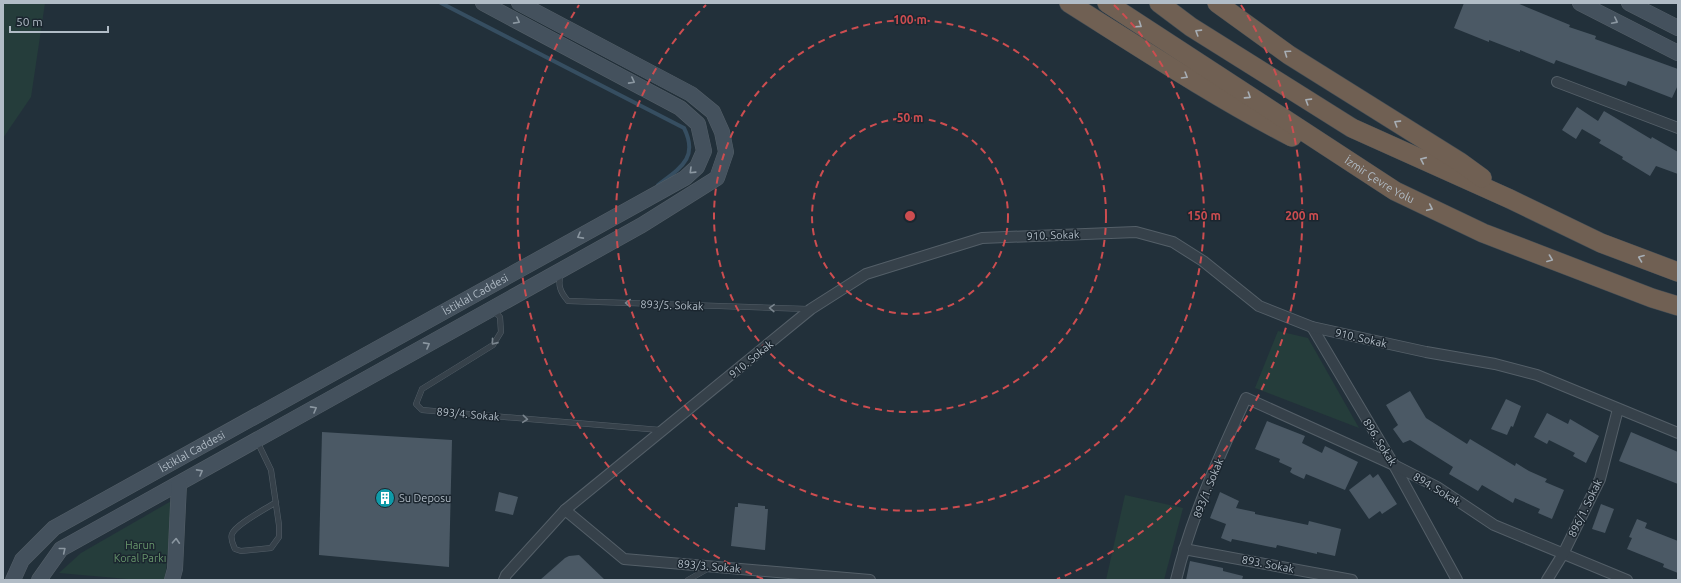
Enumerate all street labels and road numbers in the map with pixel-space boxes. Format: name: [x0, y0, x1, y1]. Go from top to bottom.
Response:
street label: İzmir Çevre Yolu: [1343, 154, 1416, 205]
street label: 910. Sokak: [1026, 228, 1080, 242]
street label: İstiklal Caddesi: [441, 271, 510, 317]
street label: 893/5. Sokak: [640, 298, 704, 312]
street label: 910. Sokak: [1334, 326, 1388, 350]
street label: 910. Sokak: [727, 337, 776, 380]
street label: 893/4. Sokak: [436, 405, 500, 423]
street label: 896. Sokak: [1361, 416, 1399, 468]
street label: İstiklal Caddesi: [157, 428, 227, 474]
street label: 893/1. Sokak: [1191, 456, 1226, 519]
street label: 894. Sokak: [1411, 470, 1463, 508]
street label: 896/1. Sokak: [1566, 477, 1604, 539]
street label: 893. Sokak: [1241, 553, 1295, 575]
street label: 893/3. Sokak: [677, 557, 741, 575]

